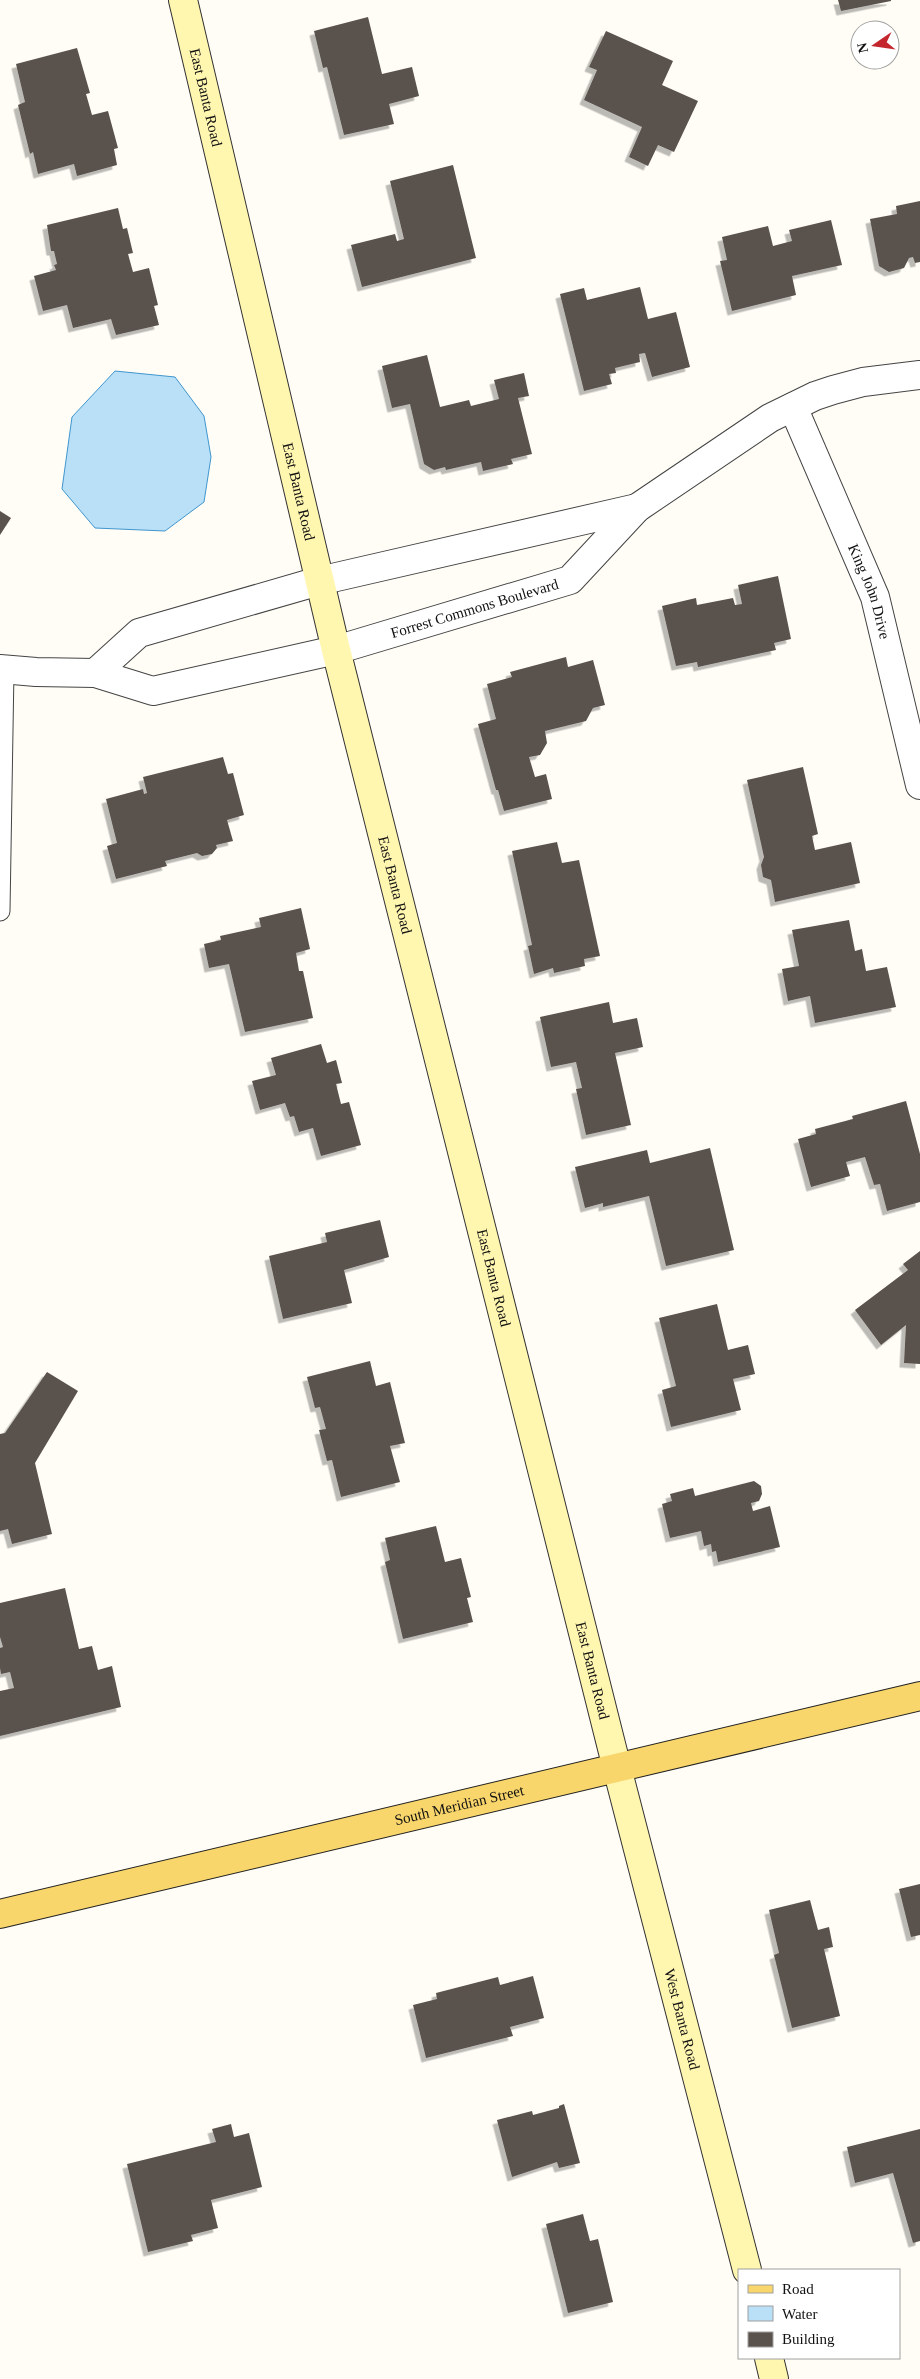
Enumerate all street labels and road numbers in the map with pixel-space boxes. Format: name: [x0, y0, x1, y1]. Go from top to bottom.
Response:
street label: East Banta Road: [187, 47, 225, 148]
street label: East Banta Road: [279, 441, 318, 543]
street label: King John Drive: [845, 542, 893, 641]
street label: Forrest Commons Boulevard: [389, 576, 561, 641]
street label: East Banta Road: [375, 834, 415, 936]
street label: East Banta Road: [474, 1227, 514, 1329]
street label: East Banta Road: [573, 1620, 613, 1721]
street label: South Meridian Street: [393, 1782, 526, 1828]
street label: West Banta Road: [661, 1967, 703, 2072]

